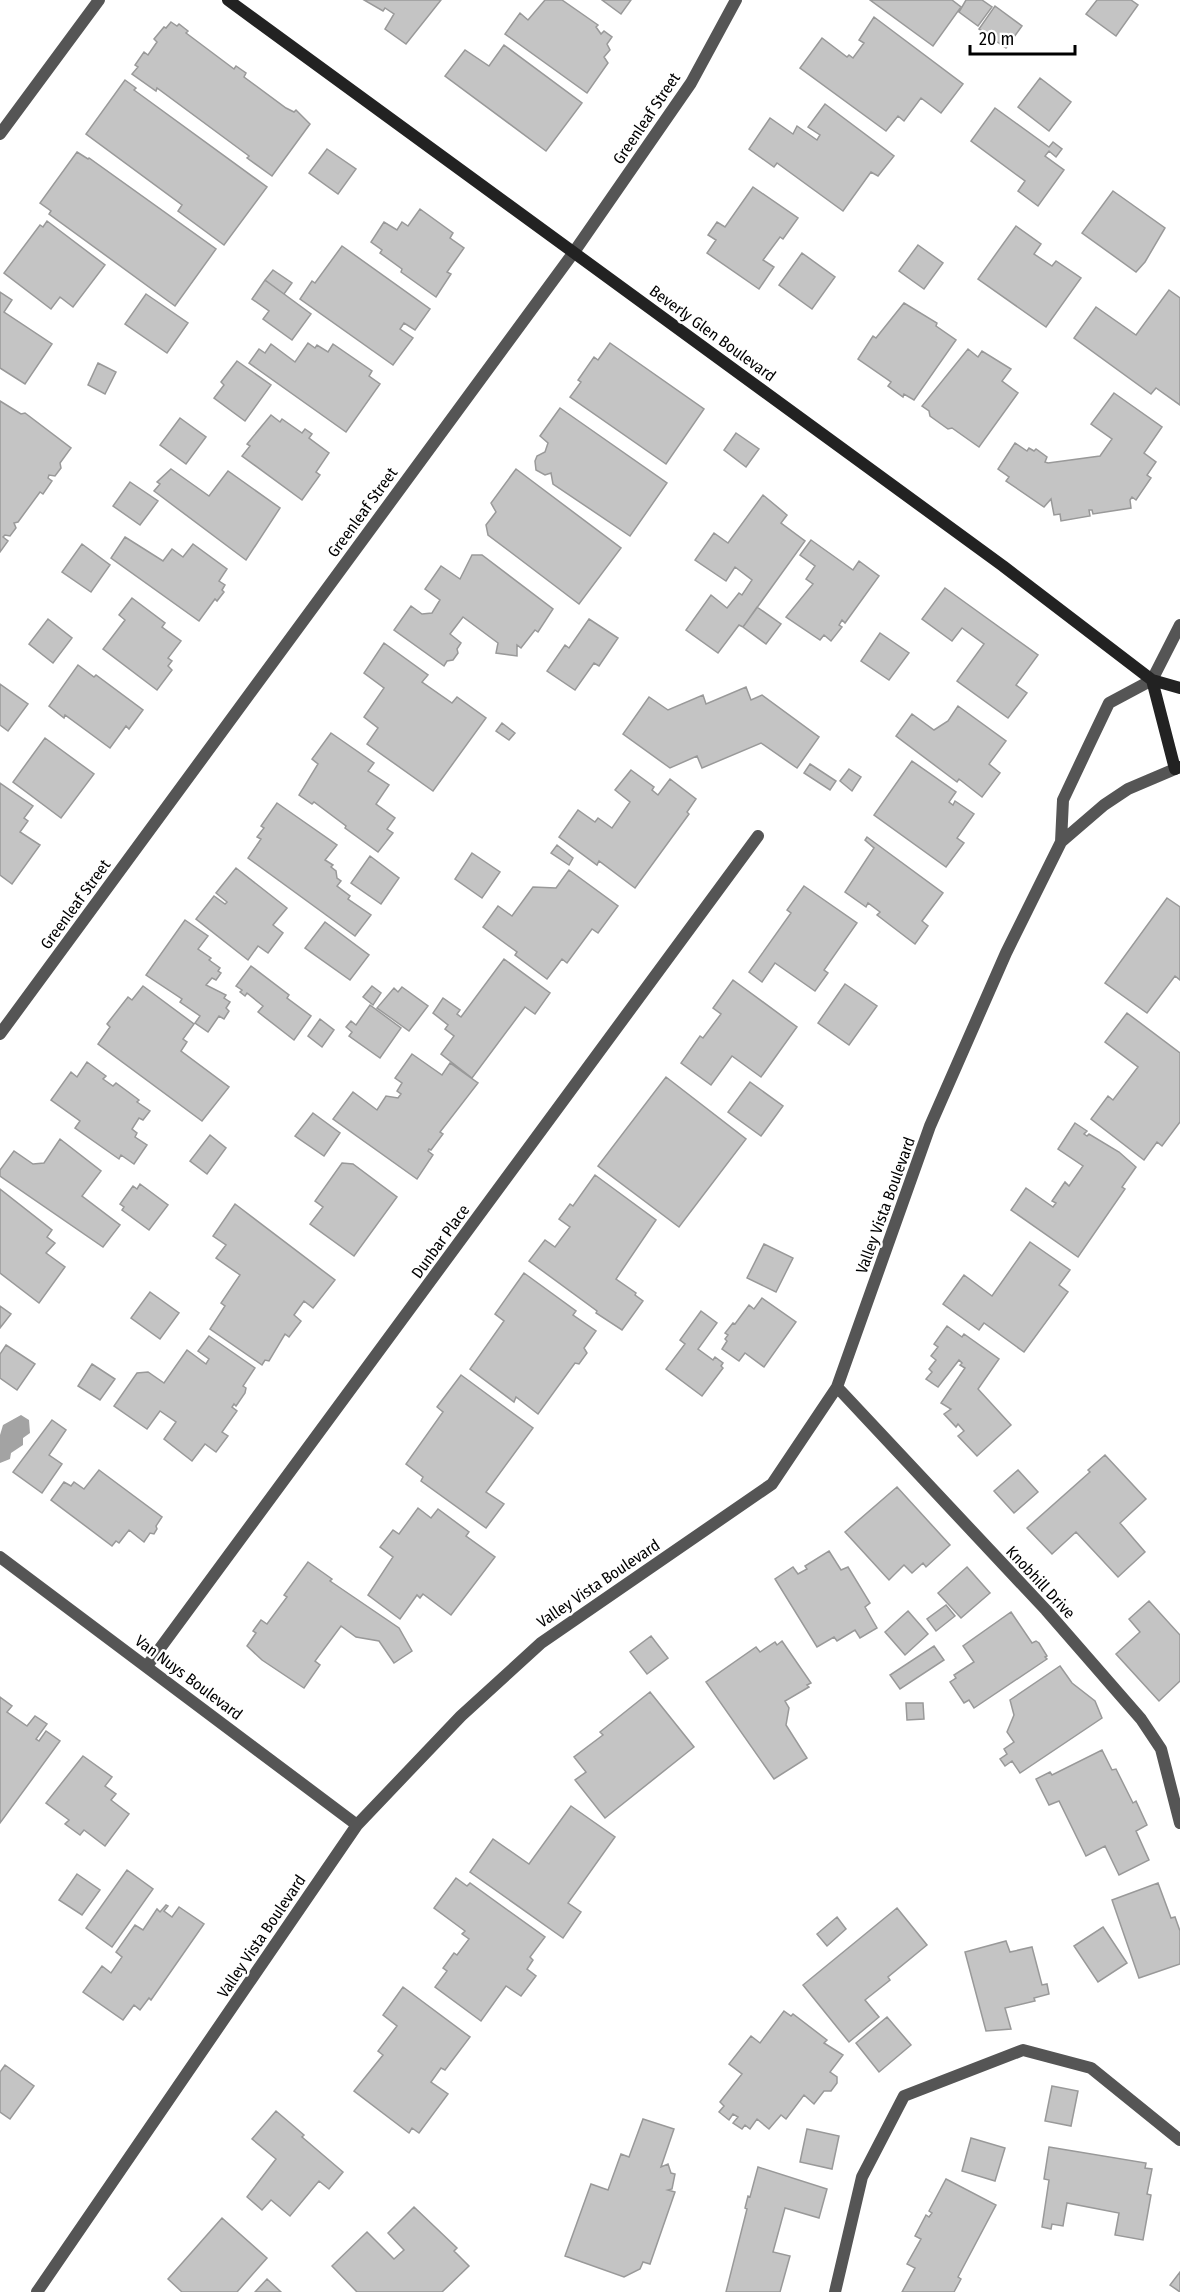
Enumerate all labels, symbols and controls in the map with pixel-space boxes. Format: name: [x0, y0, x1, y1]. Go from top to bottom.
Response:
scale bar: [970, 18, 1075, 56]
text: 20 m: [979, 28, 1014, 50]
street label: Greenleaf Street: [609, 68, 684, 168]
street label: Beverly Glen Boulevard: [646, 281, 780, 386]
street label: Greenleaf Street: [323, 463, 402, 561]
street label: Greenleaf Street: [36, 855, 115, 953]
street label: Valley Vista Boulevard: [852, 1134, 919, 1276]
street label: Dunbar Place: [407, 1201, 474, 1282]
street label: Valley Vista Boulevard: [533, 1535, 663, 1632]
street label: Knobhill Drive: [1002, 1542, 1079, 1623]
street label: Van Nuys Boulevard: [131, 1631, 246, 1724]
street label: Valley Vista Boulevard: [213, 1871, 310, 2001]

